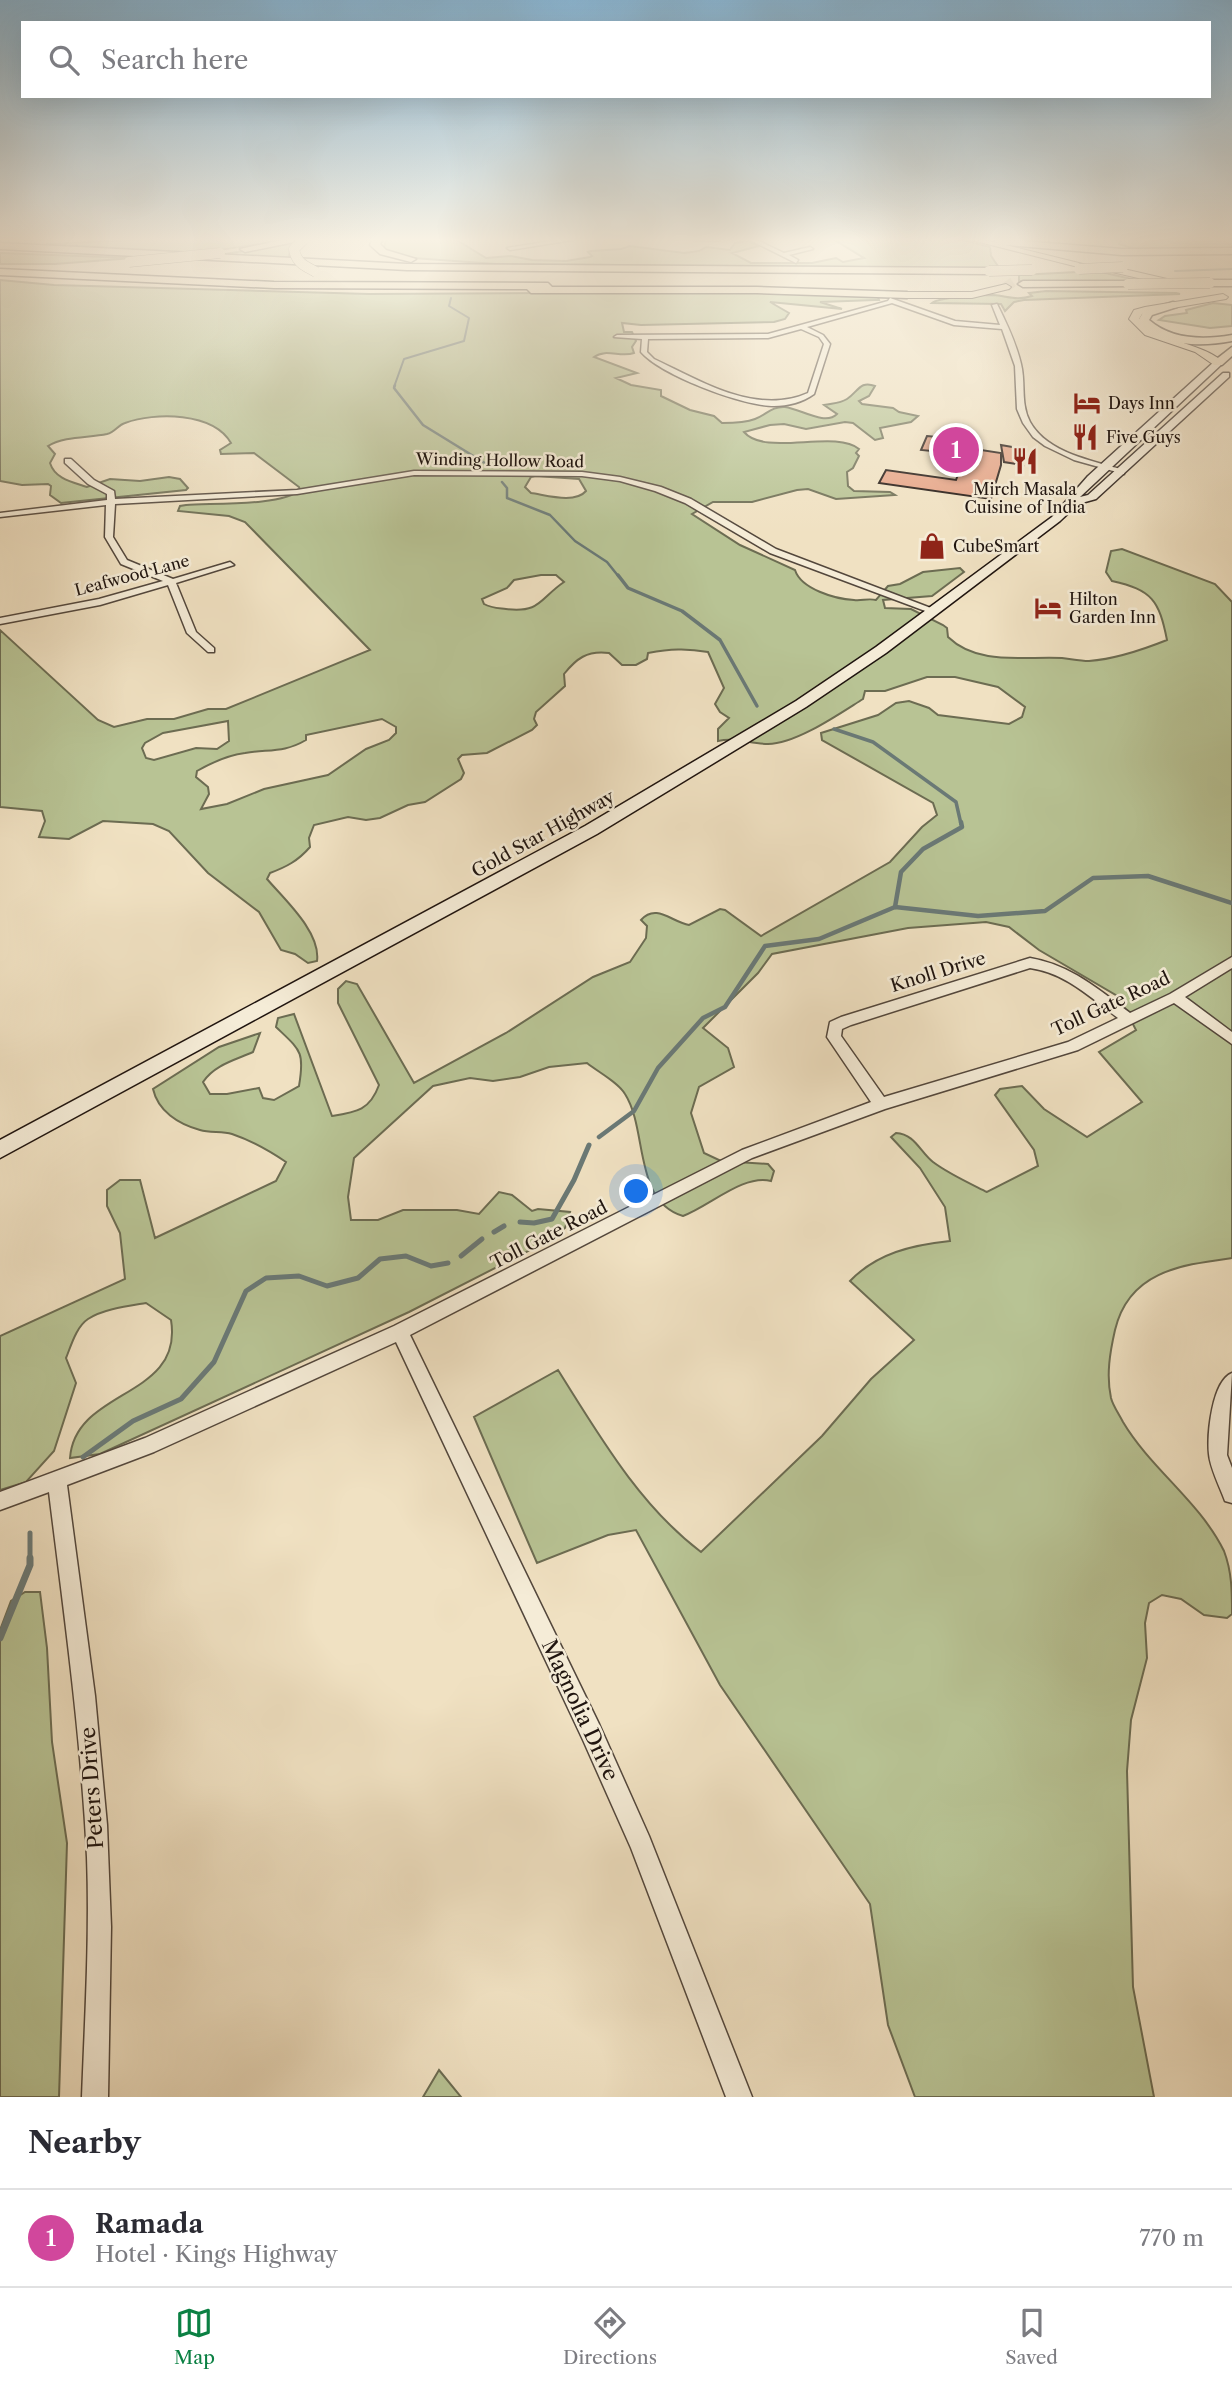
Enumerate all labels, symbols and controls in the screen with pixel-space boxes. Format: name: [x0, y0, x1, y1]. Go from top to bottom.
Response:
search box: [21, 21, 1211, 98]
icon: search: [45, 41, 83, 79]
text: Search here: [101, 44, 248, 76]
hotel icon: Days Inn: [1072, 388, 1102, 418]
place label: Days Inn: [1108, 393, 1175, 413]
restaurant icon: Five Guys: [1070, 422, 1100, 452]
pin: 1: [933, 424, 979, 476]
place label: Five Guys: [1106, 427, 1181, 447]
restaurant icon: Mirch Masala Cuisine of India: [1010, 446, 1040, 476]
street label: Winding Hollow Road: [415, 449, 585, 471]
place label: Mirch Masala Cuisine of India: [965, 479, 1086, 517]
shop icon: CubeSmart: [917, 531, 947, 561]
place label: CubeSmart: [953, 536, 1039, 556]
street label: Leafwood Lane: [72, 550, 192, 600]
place label: Hilton Garden Inn: [1069, 589, 1156, 627]
hotel icon: Hilton Garden Inn: [1033, 593, 1063, 623]
street label: Gold Star Highway: [468, 785, 619, 882]
street label: Knoll Drive: [888, 947, 988, 997]
street label: Toll Gate Road: [1048, 967, 1174, 1041]
your location: [619, 1174, 653, 1208]
street label: Toll Gate Road: [487, 1196, 611, 1274]
street label: Magnolia Drive: [537, 1635, 624, 1784]
street label: Peters Drive: [75, 1726, 108, 1850]
text: Nearby: [28, 2124, 141, 2161]
text: Ramada: [95, 2208, 203, 2240]
text: 1: [46, 2224, 56, 2252]
text: 770 m: [1139, 2224, 1204, 2252]
text: Hotel · Kings Highway: [95, 2240, 338, 2268]
tab: Map: [174, 2304, 215, 2369]
tab: Directions: [563, 2304, 657, 2369]
tab: Saved: [1005, 2304, 1058, 2369]

